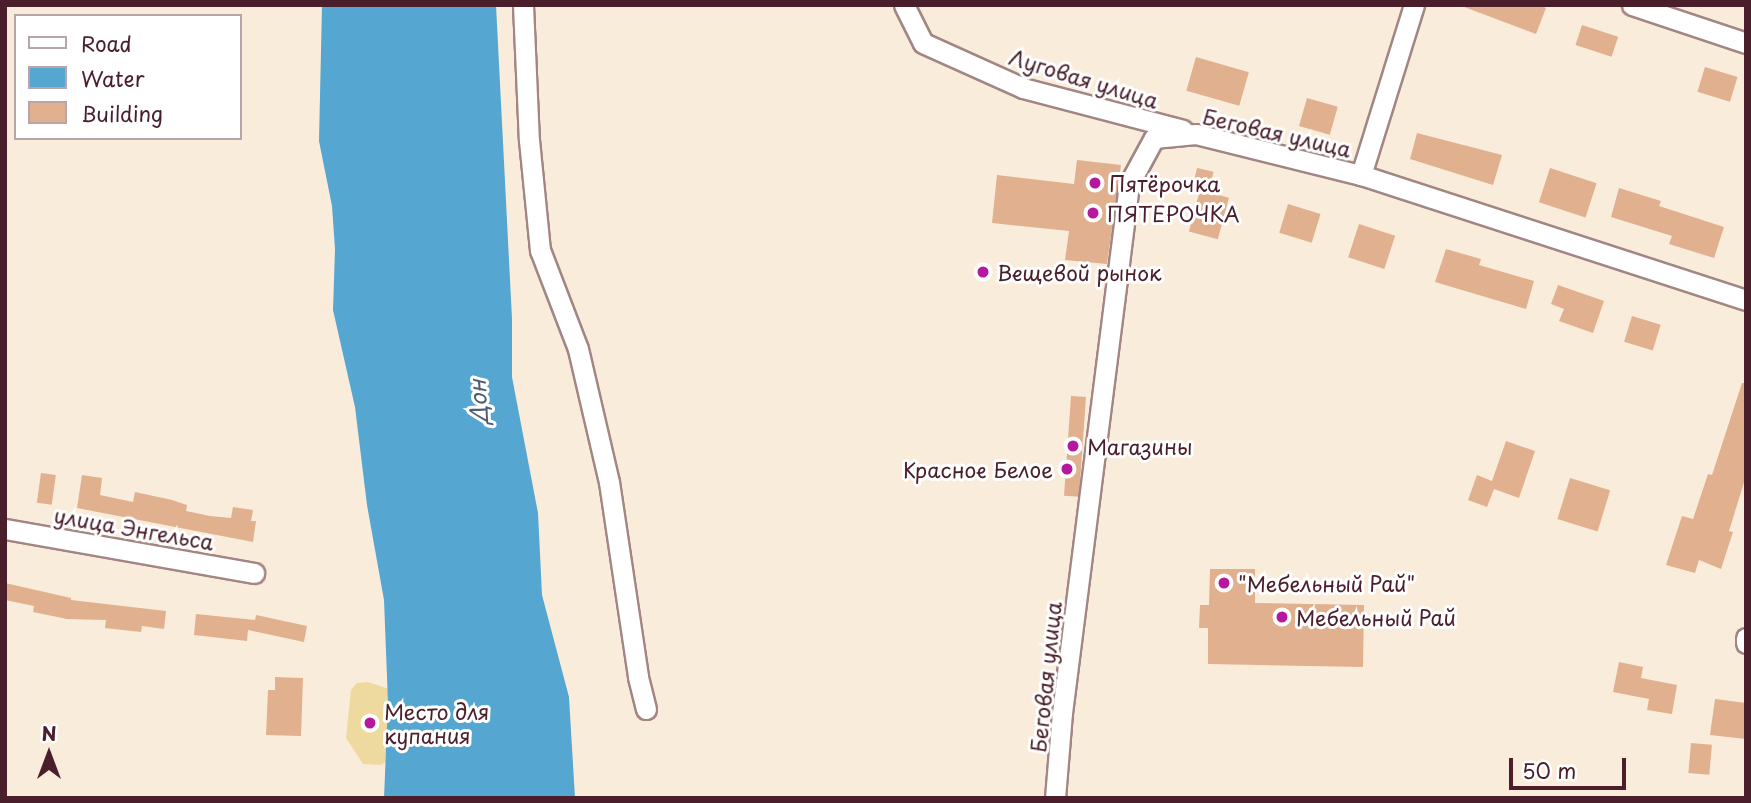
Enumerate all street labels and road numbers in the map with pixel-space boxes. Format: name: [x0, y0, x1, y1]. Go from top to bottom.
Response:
street label: Луговая улица: [1006, 43, 1162, 113]
street label: Беговая улица: [1200, 103, 1354, 161]
street label: улица Энгельса: [52, 501, 216, 555]
street label: Беговая улица: [1025, 600, 1065, 754]

